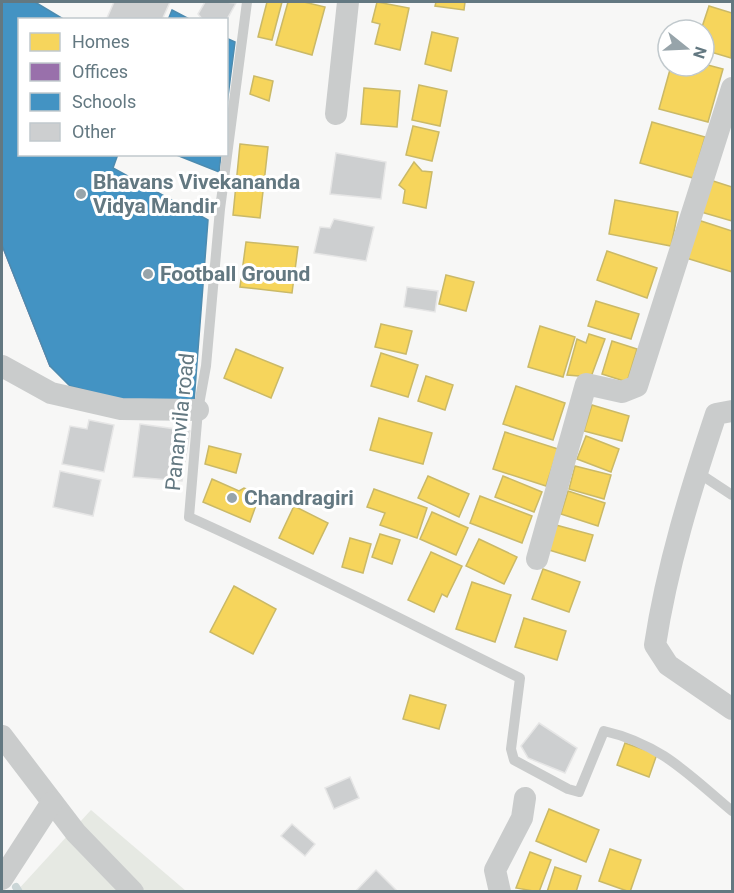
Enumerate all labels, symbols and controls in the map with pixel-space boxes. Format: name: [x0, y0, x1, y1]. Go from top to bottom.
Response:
legend: [18, 18, 228, 156]
north arrow: [656, 18, 716, 78]
text: Homes: [72, 31, 130, 52]
text: N: [689, 44, 711, 61]
text: Offices: [72, 61, 128, 82]
text: Schools: [72, 91, 136, 112]
text: Other: [72, 121, 116, 142]
place label: Bhavans Vivekananda Vidya Mandir: [93, 170, 300, 218]
marker: Bhavans Vivekananda Vidya Mandir: [74, 187, 88, 201]
place label: Football Ground: [160, 262, 310, 286]
marker: Football Ground: [141, 267, 155, 281]
street label: Pananvila road: [161, 352, 199, 492]
place label: Chandragiri: [244, 486, 354, 510]
marker: Chandragiri: [225, 491, 239, 505]

